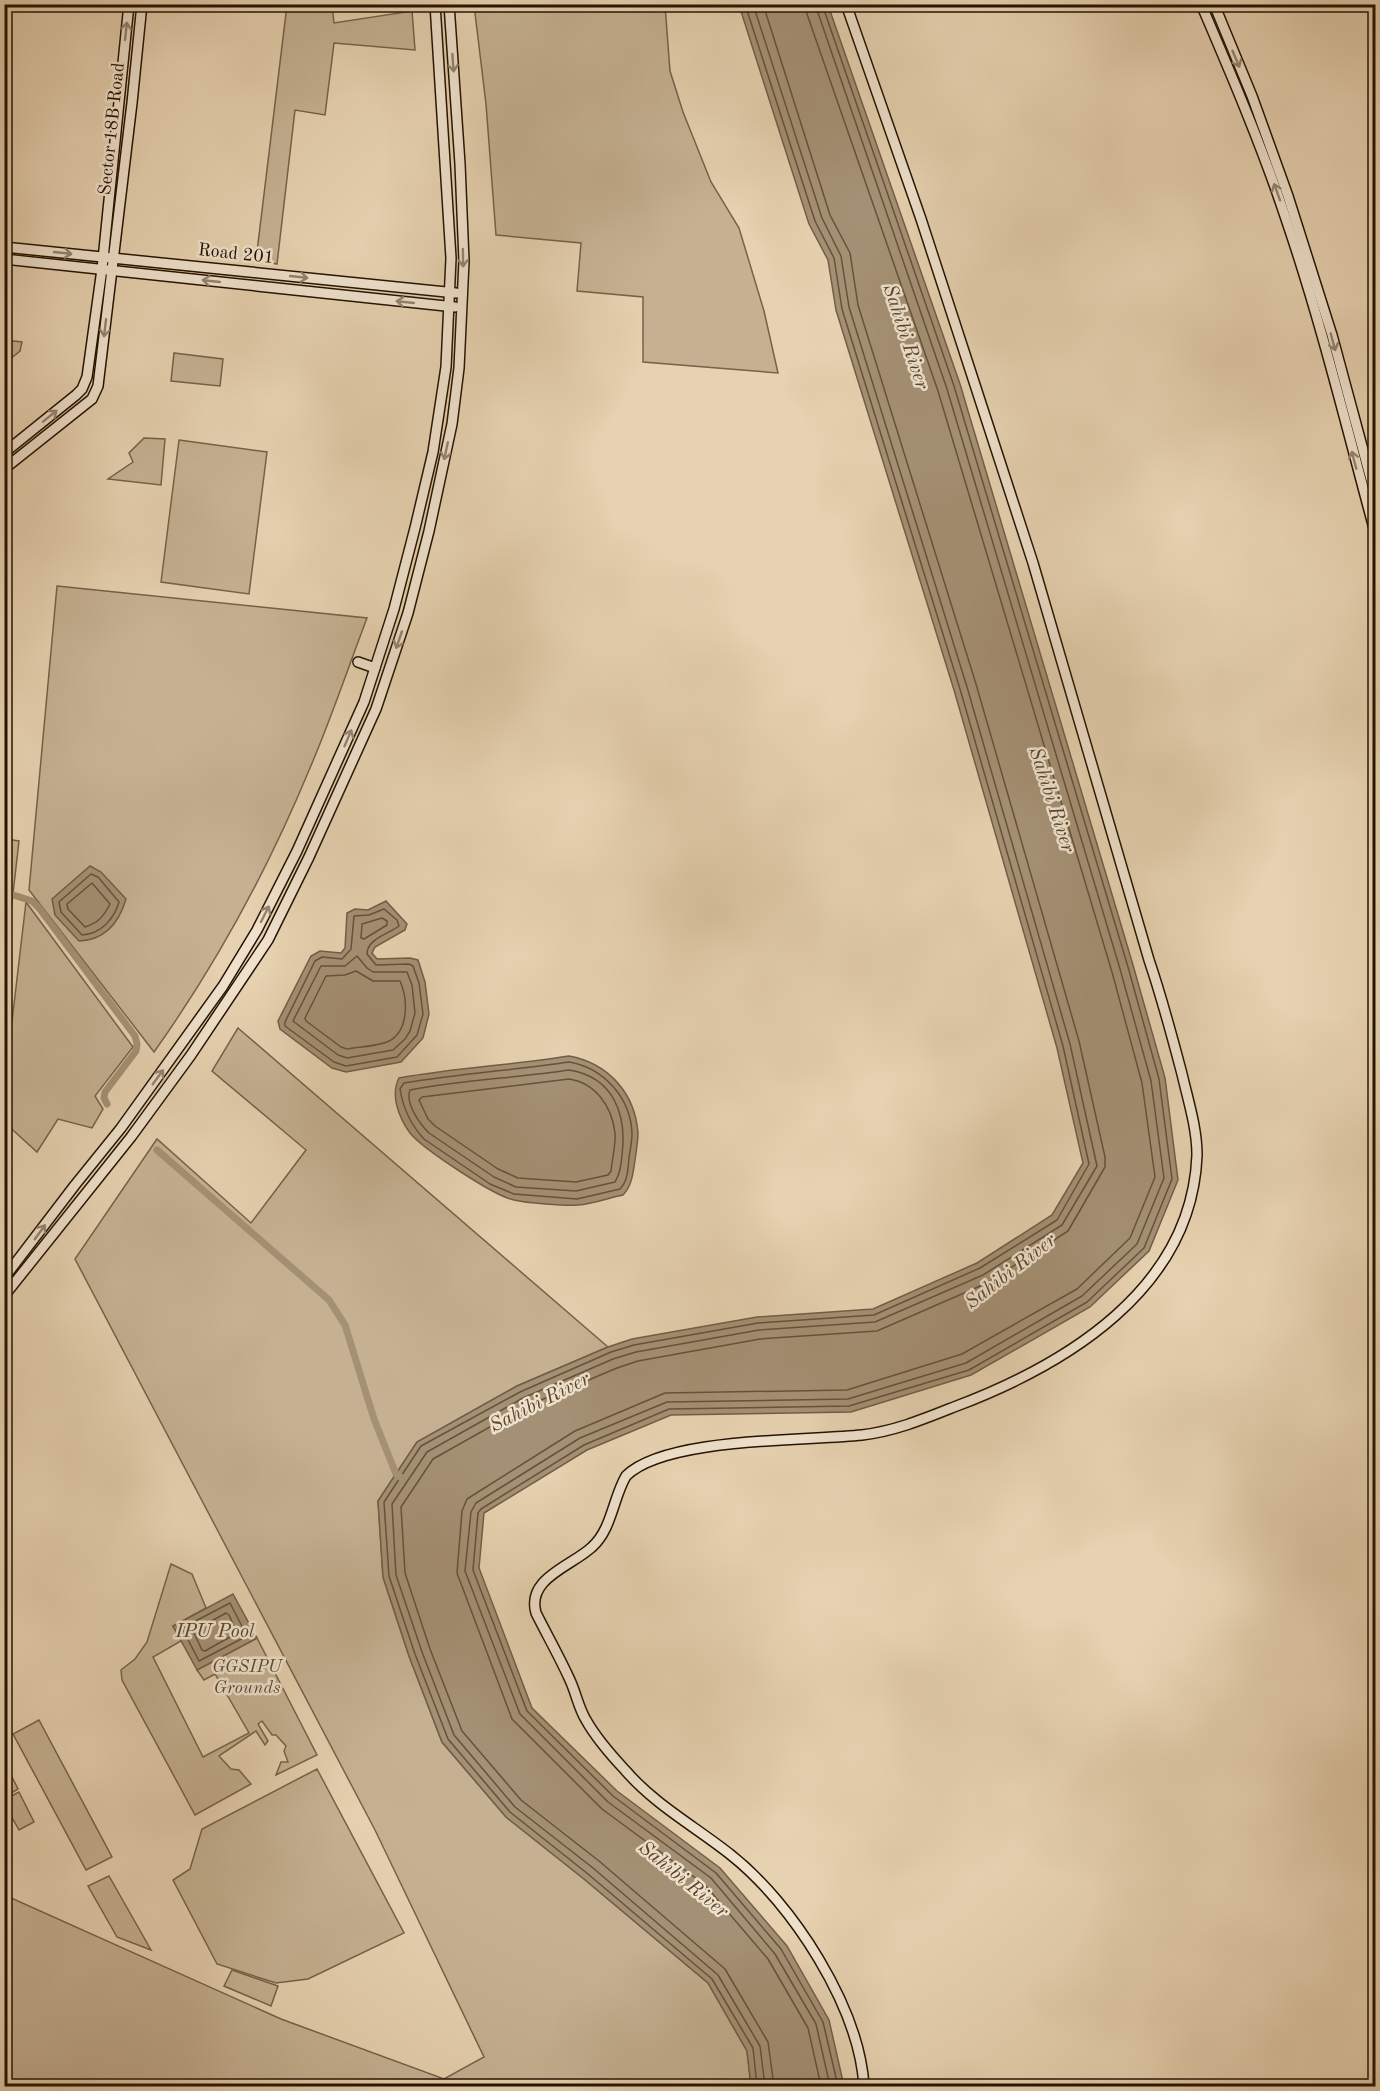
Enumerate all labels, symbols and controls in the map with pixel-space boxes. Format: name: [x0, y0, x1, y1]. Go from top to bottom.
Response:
one-way arrow: [121, 22, 132, 42]
one-way arrow: [1231, 49, 1242, 67]
one-way arrow: [448, 52, 459, 72]
street label: Sector 18B Road: [96, 62, 128, 196]
one-way arrow: [1270, 183, 1281, 202]
street label: Road 201: [197, 241, 275, 267]
one-way arrow: [458, 247, 469, 267]
one-way arrow: [52, 248, 72, 259]
one-way arrow: [288, 272, 308, 283]
one-way arrow: [202, 275, 221, 286]
water label: Sahibi River: [879, 282, 932, 392]
one-way arrow: [395, 296, 415, 307]
one-way arrow: [100, 318, 111, 337]
one-way arrow: [1328, 332, 1340, 351]
one-way arrow: [42, 409, 58, 422]
one-way arrow: [440, 441, 451, 461]
one-way arrow: [1348, 450, 1360, 469]
one-way arrow: [393, 630, 404, 649]
one-way arrow: [343, 729, 354, 747]
water label: Sahibi River: [1025, 745, 1078, 855]
one-way arrow: [259, 906, 271, 923]
one-way arrow: [152, 1069, 164, 1085]
one-way arrow: [34, 1224, 46, 1240]
water label: Sahibi River: [962, 1230, 1061, 1314]
water label: Sahibi River: [487, 1369, 594, 1437]
water label: IPU Pool: [174, 1622, 255, 1642]
park label: GGSIPU Grounds: [212, 1658, 284, 1697]
water label: Sahibi River: [634, 1838, 732, 1922]

